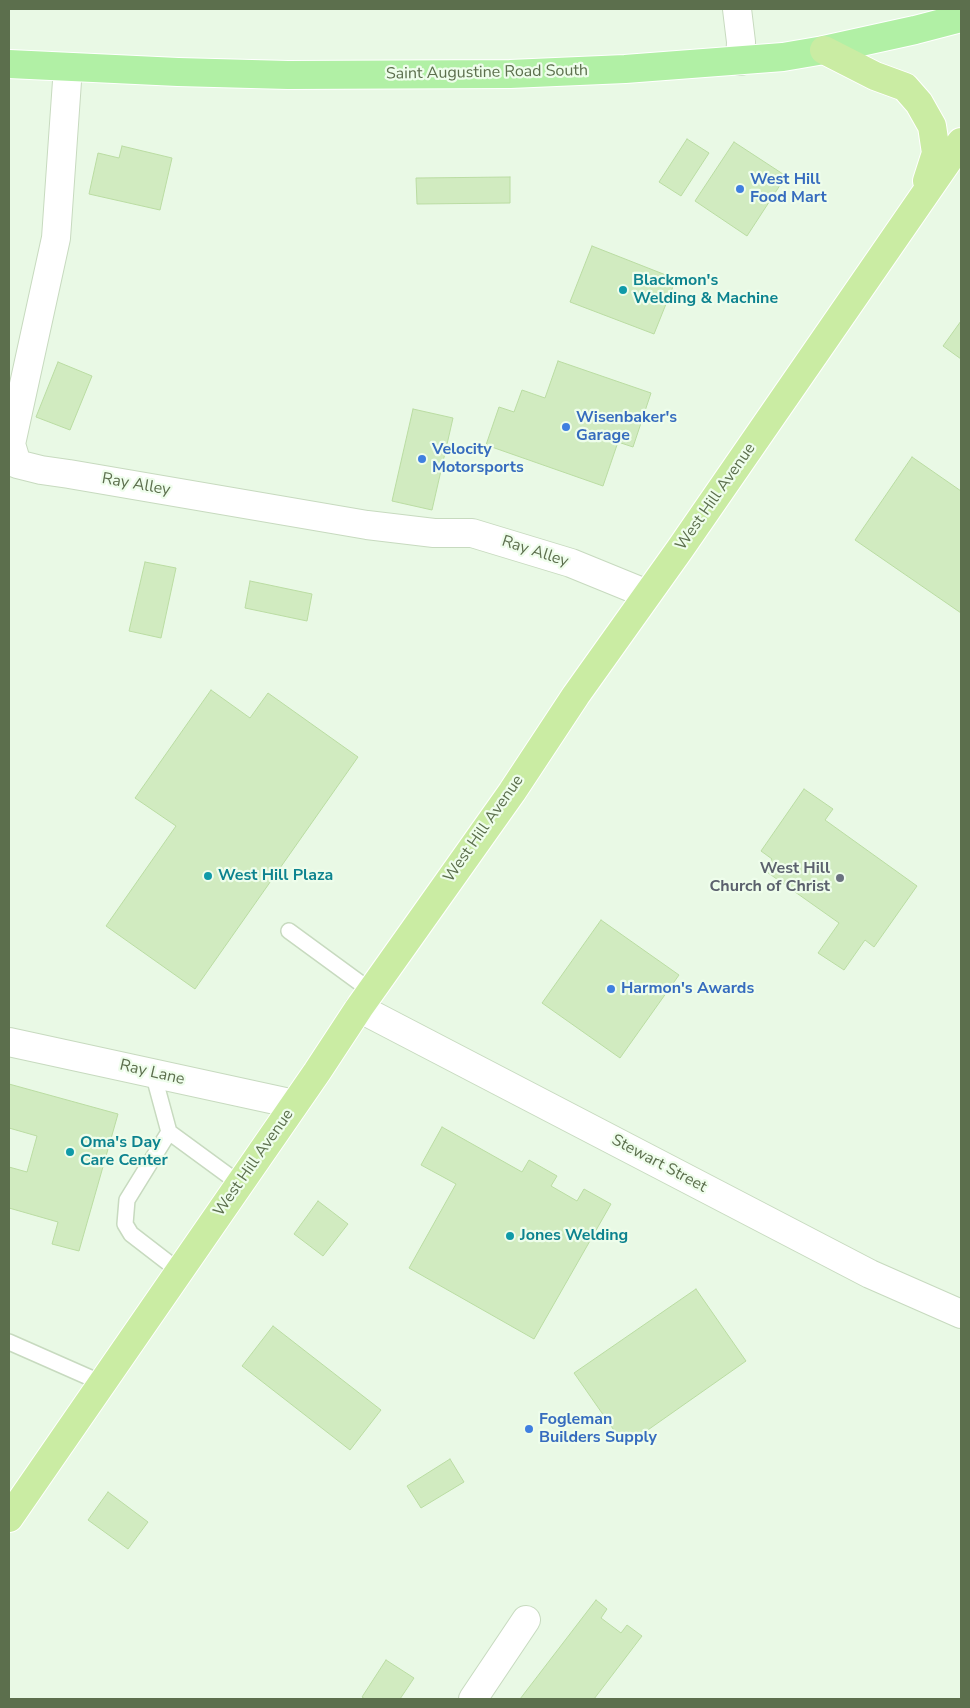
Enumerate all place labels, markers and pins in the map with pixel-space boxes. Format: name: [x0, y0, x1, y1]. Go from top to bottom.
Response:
place label: West Hill Food Mart: [750, 170, 827, 208]
marker: West Hill Food Mart: [734, 183, 746, 195]
place label: Blackmon's Welding & Machine: [633, 271, 778, 309]
marker: Blackmon's Welding & Machine: [617, 284, 629, 296]
place label: Wisenbaker's Garage: [576, 408, 677, 446]
marker: Wisenbaker's Garage: [560, 421, 572, 433]
place label: Velocity Motorsports: [432, 440, 524, 478]
marker: Velocity Motorsports: [416, 453, 428, 465]
place label: West Hill Church of Christ: [709, 859, 830, 897]
place label: West Hill Plaza: [218, 866, 333, 886]
marker: West Hill Plaza: [202, 870, 214, 882]
marker: West Hill Church of Christ: [834, 872, 846, 884]
place label: Harmon's Awards: [621, 979, 754, 999]
marker: Harmon's Awards: [605, 983, 617, 995]
place label: Oma's Day Care Center: [80, 1133, 168, 1171]
marker: Oma's Day Care Center: [64, 1146, 76, 1158]
place label: Jones Welding: [520, 1226, 628, 1246]
marker: Jones Welding: [504, 1230, 516, 1242]
place label: Fogleman Builders Supply: [539, 1410, 657, 1448]
marker: Fogleman Builders Supply: [523, 1423, 535, 1435]

